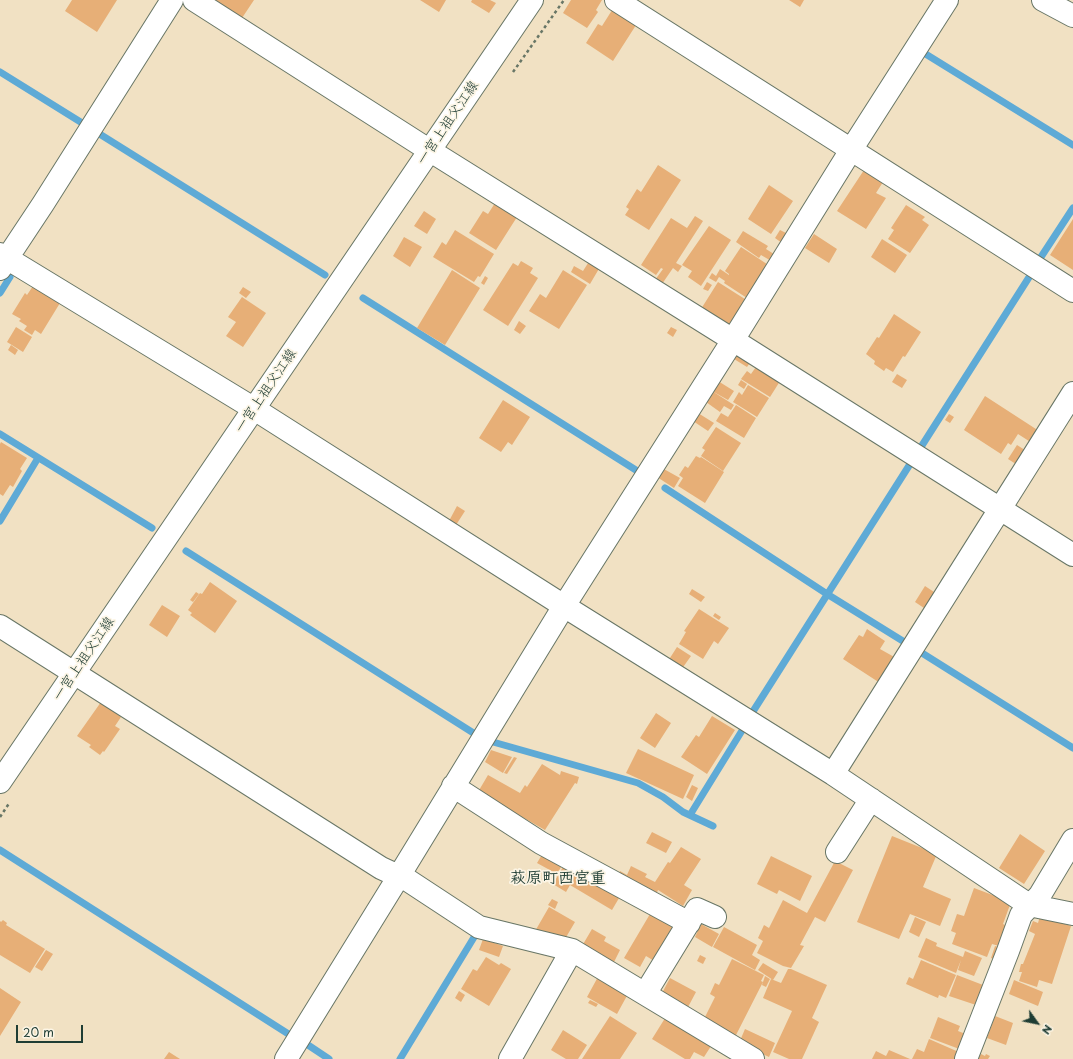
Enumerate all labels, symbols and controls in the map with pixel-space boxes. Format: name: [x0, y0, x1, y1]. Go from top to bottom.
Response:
street label: 一宮上祖父江線: [414, 78, 482, 168]
street label: 一宮上祖父江線: [232, 346, 300, 436]
street label: 一宮上祖父江線: [50, 614, 118, 704]
district label: 萩原町西宮重: [510, 869, 606, 889]
north arrow: [1017, 1003, 1057, 1043]
scale bar: [18, 1017, 85, 1043]
text: N: [1038, 1022, 1057, 1038]
text: 20 m: [23, 1023, 54, 1041]

